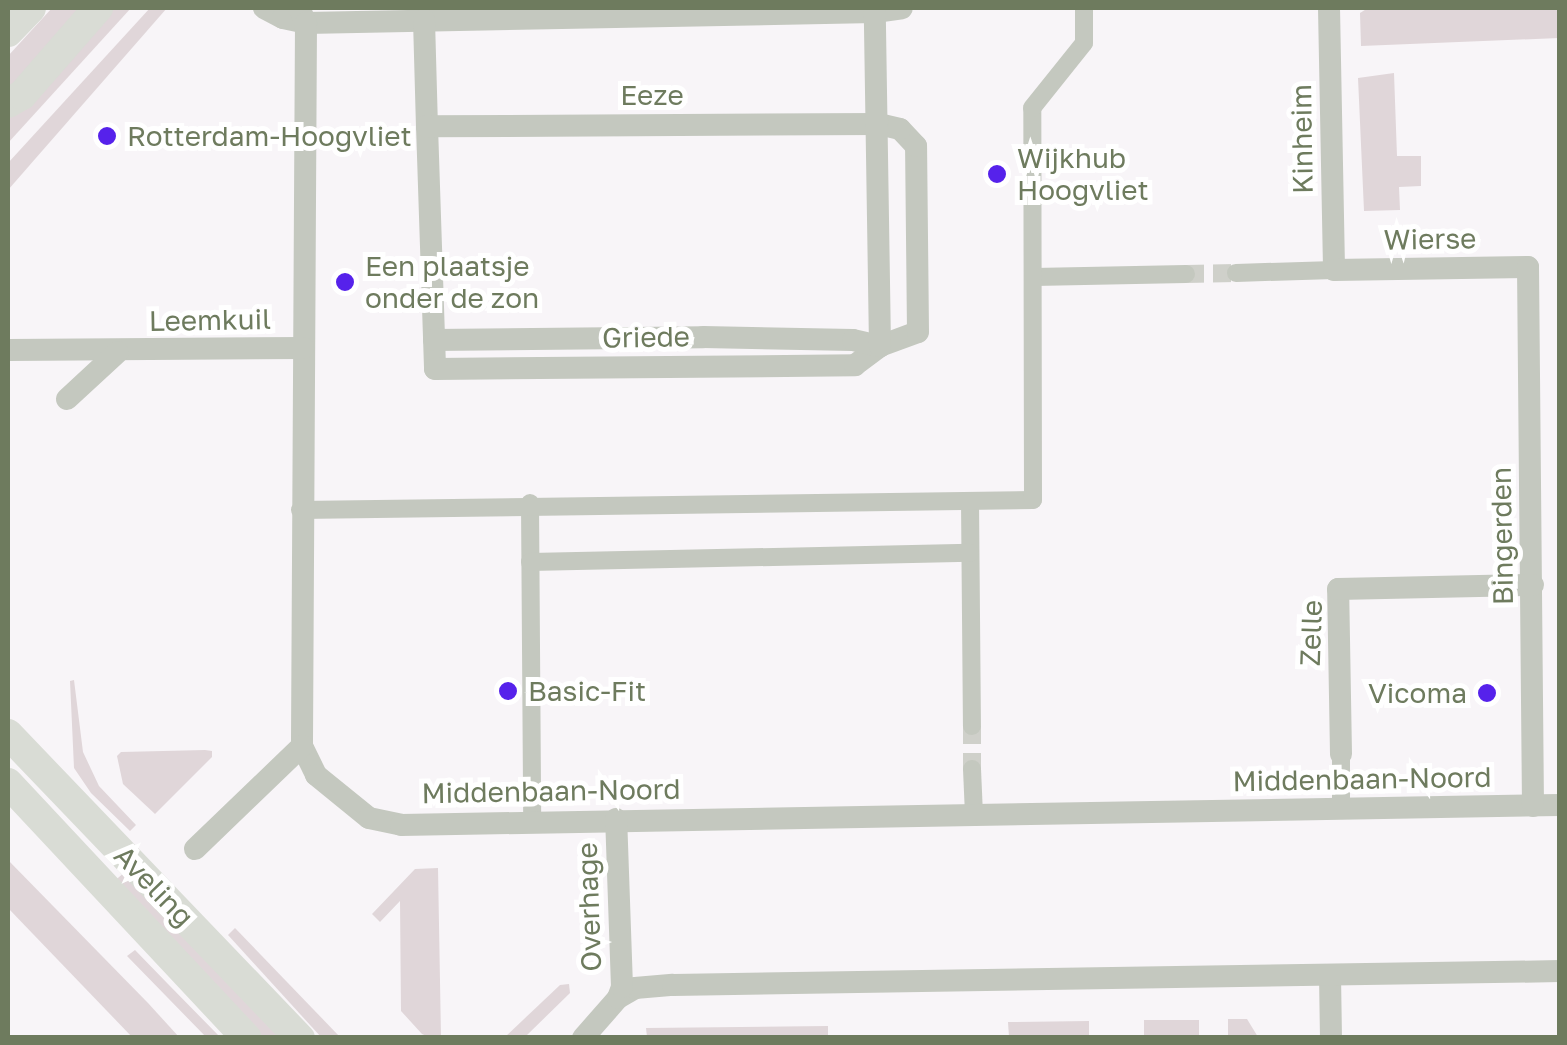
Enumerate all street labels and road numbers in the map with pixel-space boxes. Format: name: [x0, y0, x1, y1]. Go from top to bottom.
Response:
street label: Eeze: [620, 78, 684, 112]
street label: Kinheim: [1284, 84, 1320, 194]
street label: Wierse: [1383, 221, 1477, 257]
street label: Leemkuil: [149, 302, 271, 338]
street label: Griede: [602, 319, 690, 355]
street label: Bingerden: [1484, 467, 1520, 605]
street label: Zelle: [1293, 599, 1329, 667]
street label: Middenbaan-Noord: [1232, 760, 1492, 798]
street label: Middenbaan-Noord: [421, 772, 681, 810]
street label: Aveling: [107, 839, 201, 933]
street label: Overhage: [570, 842, 608, 972]

